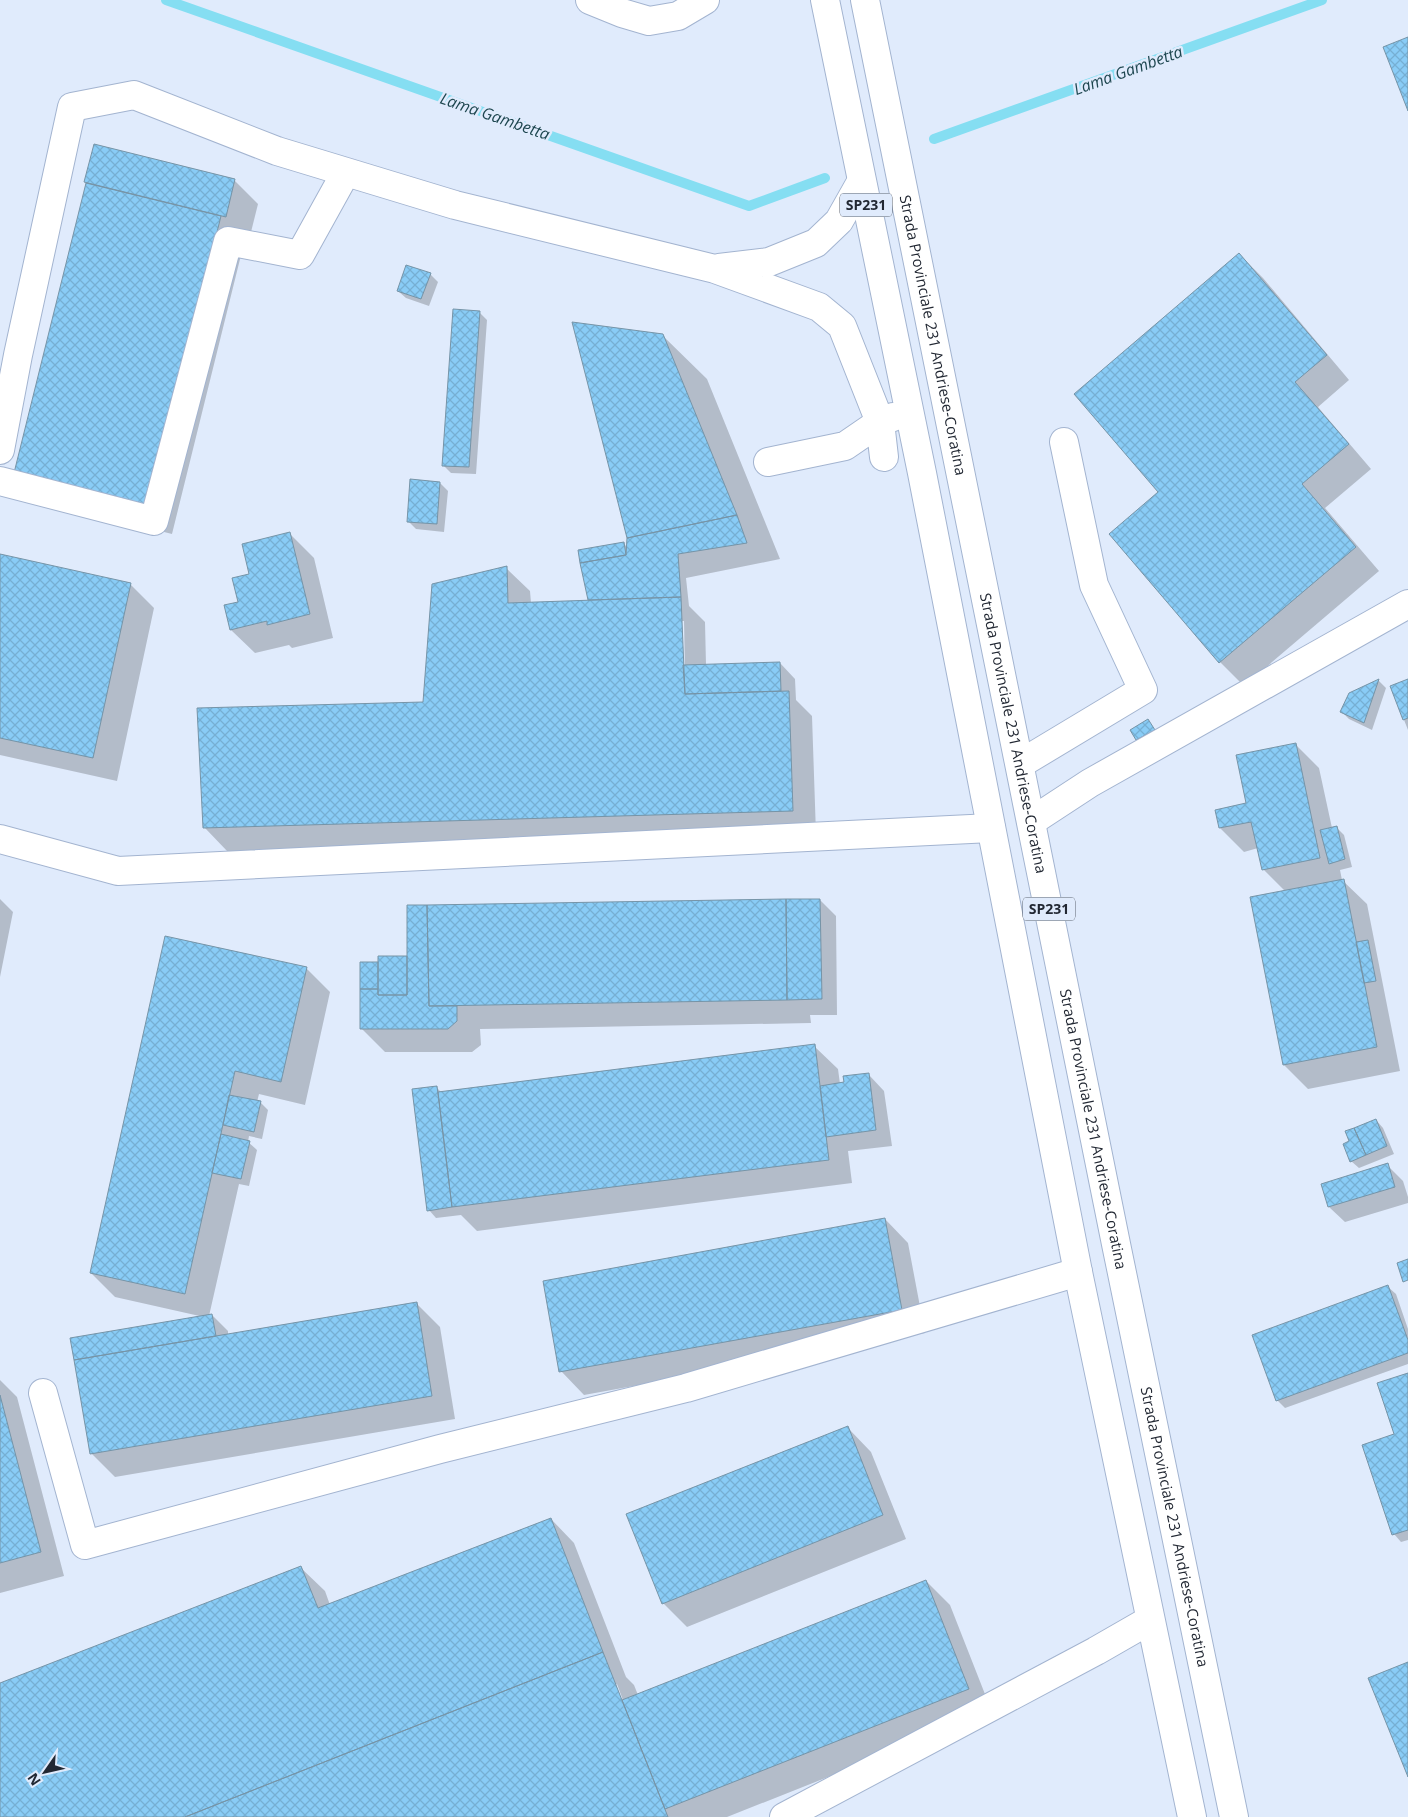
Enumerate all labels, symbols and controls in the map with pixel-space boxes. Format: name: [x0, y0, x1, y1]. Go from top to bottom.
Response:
water label: Lama Gambetta: [1070, 40, 1186, 100]
water label: Lama Gambetta: [437, 87, 553, 145]
street label: Strada Provinciale 231 Andriese-Coratina: [896, 193, 972, 477]
road number: SP231: [840, 194, 892, 216]
street label: Strada Provinciale 231 Andriese-Coratina: [976, 591, 1052, 875]
road number: SP231: [1023, 898, 1075, 921]
street label: Strada Provinciale 231 Andriese-Coratina: [1056, 987, 1132, 1271]
street label: Strada Provinciale 231 Andriese-Coratina: [1137, 1385, 1214, 1669]
north arrow: [20, 1747, 70, 1797]
text: N: [23, 1770, 45, 1790]

